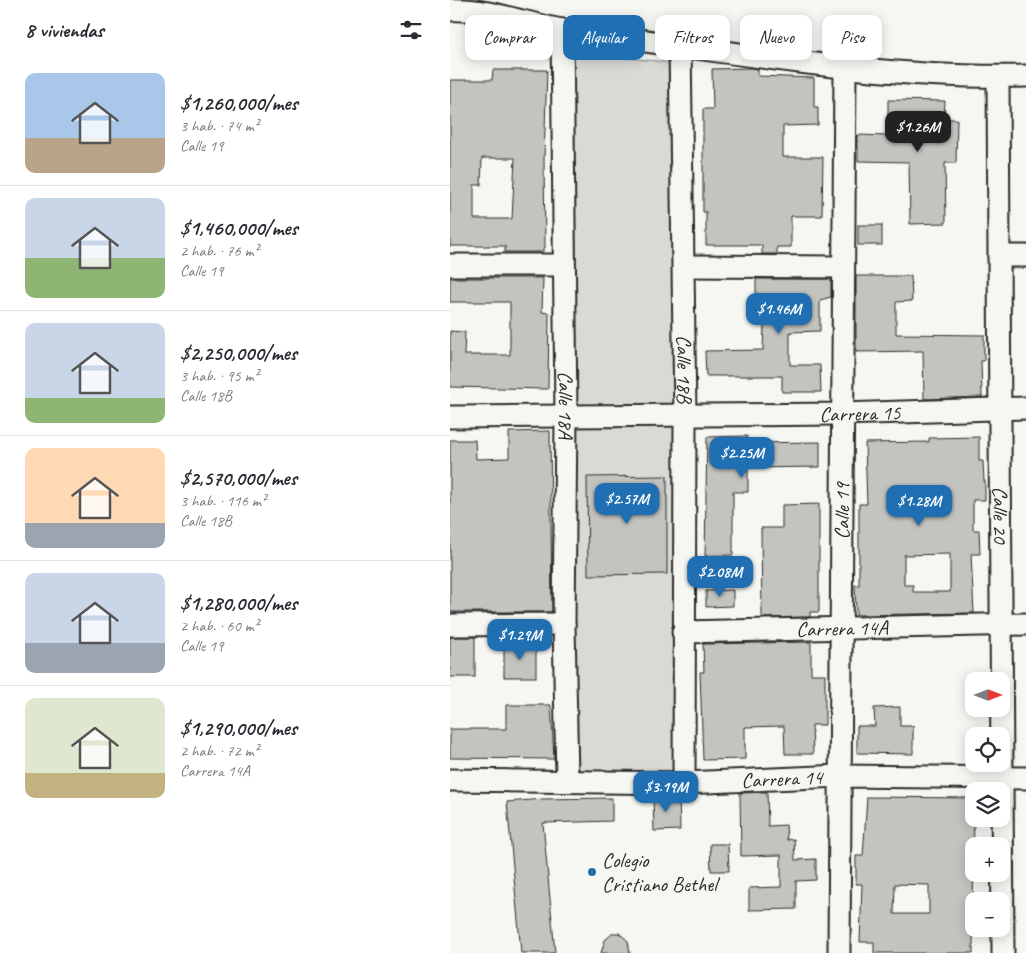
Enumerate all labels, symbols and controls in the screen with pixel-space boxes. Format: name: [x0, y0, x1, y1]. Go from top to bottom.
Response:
chip: Comprar: [465, 15, 553, 60]
chip: Alquilar: [563, 15, 645, 60]
chip: Filtros: [655, 15, 730, 60]
chip: Nuevo: [740, 15, 812, 60]
chip: Piso: [822, 15, 882, 60]
icon: filters: [397, 16, 425, 44]
text: 8 viviendas: [25, 17, 104, 43]
text: $1,260,000/mes: [180, 90, 298, 116]
icon: home: [65, 93, 125, 153]
pin: $1.26M: [877, 110, 959, 153]
text: 3 hab. · 74 m²: [180, 116, 259, 136]
text: $1.26M: [896, 117, 940, 137]
text: Calle 19: [180, 136, 223, 156]
text: $1,460,000/mes: [180, 215, 298, 241]
icon: home: [65, 218, 125, 278]
text: 2 hab. · 76 m²: [180, 241, 259, 261]
text: Calle 19: [180, 261, 223, 281]
pin: $1.46M: [738, 292, 820, 335]
text: $1.46M: [757, 299, 801, 319]
street label: Calle 18B: [671, 335, 698, 405]
text: $2,250,000/mes: [180, 340, 297, 366]
icon: home: [65, 343, 125, 403]
text: 3 hab. · 95 m²: [180, 366, 259, 386]
street label: Calle 18A: [553, 371, 579, 440]
text: Calle 18B: [180, 386, 232, 406]
street label: Carrera 15: [819, 399, 903, 427]
pin: $2.25M: [701, 436, 783, 479]
text: $2.25M: [720, 443, 764, 463]
text: $2,570,000/mes: [180, 465, 297, 491]
icon: home: [65, 468, 125, 528]
street label: Calle 19: [829, 481, 855, 540]
pin: $2.57M: [586, 482, 668, 525]
pin: $1.28M: [878, 484, 960, 527]
street label: Calle 20: [987, 486, 1014, 545]
text: $2.57M: [605, 489, 649, 509]
text: 3 hab. · 116 m²: [180, 491, 266, 511]
text: $1.28M: [897, 491, 941, 511]
text: Calle 18B: [180, 511, 232, 531]
pin: $2.08M: [679, 556, 761, 598]
text: $2.08M: [698, 562, 742, 582]
text: $1,280,000/mes: [180, 590, 297, 616]
icon: home: [65, 593, 125, 653]
street label: Carrera 14A: [796, 614, 890, 642]
text: 2 hab. · 60 m²: [180, 616, 259, 636]
pin: $1.29M: [479, 618, 561, 661]
text: $1.29M: [498, 625, 542, 645]
text: Calle 19: [180, 636, 223, 656]
north arrow: [965, 672, 1010, 718]
map controls: [965, 672, 1010, 937]
text: $1,290,000/mes: [180, 715, 297, 741]
icon: home: [65, 718, 125, 778]
button: locate: [965, 727, 1010, 772]
text: 2 hab. · 72 m²: [180, 741, 259, 761]
text: Carrera 14A: [180, 761, 250, 781]
street label: Carrera 14: [741, 764, 826, 793]
pin: $3.19M: [625, 770, 707, 813]
text: $3.19M: [644, 777, 688, 797]
button: layers: [965, 782, 1010, 827]
button: +: [965, 837, 1010, 882]
place label: Colegio Cristiano Bethel: [602, 847, 720, 897]
marker: Colegio Cristiano Bethel: [586, 866, 598, 878]
button: −: [965, 892, 1010, 937]

